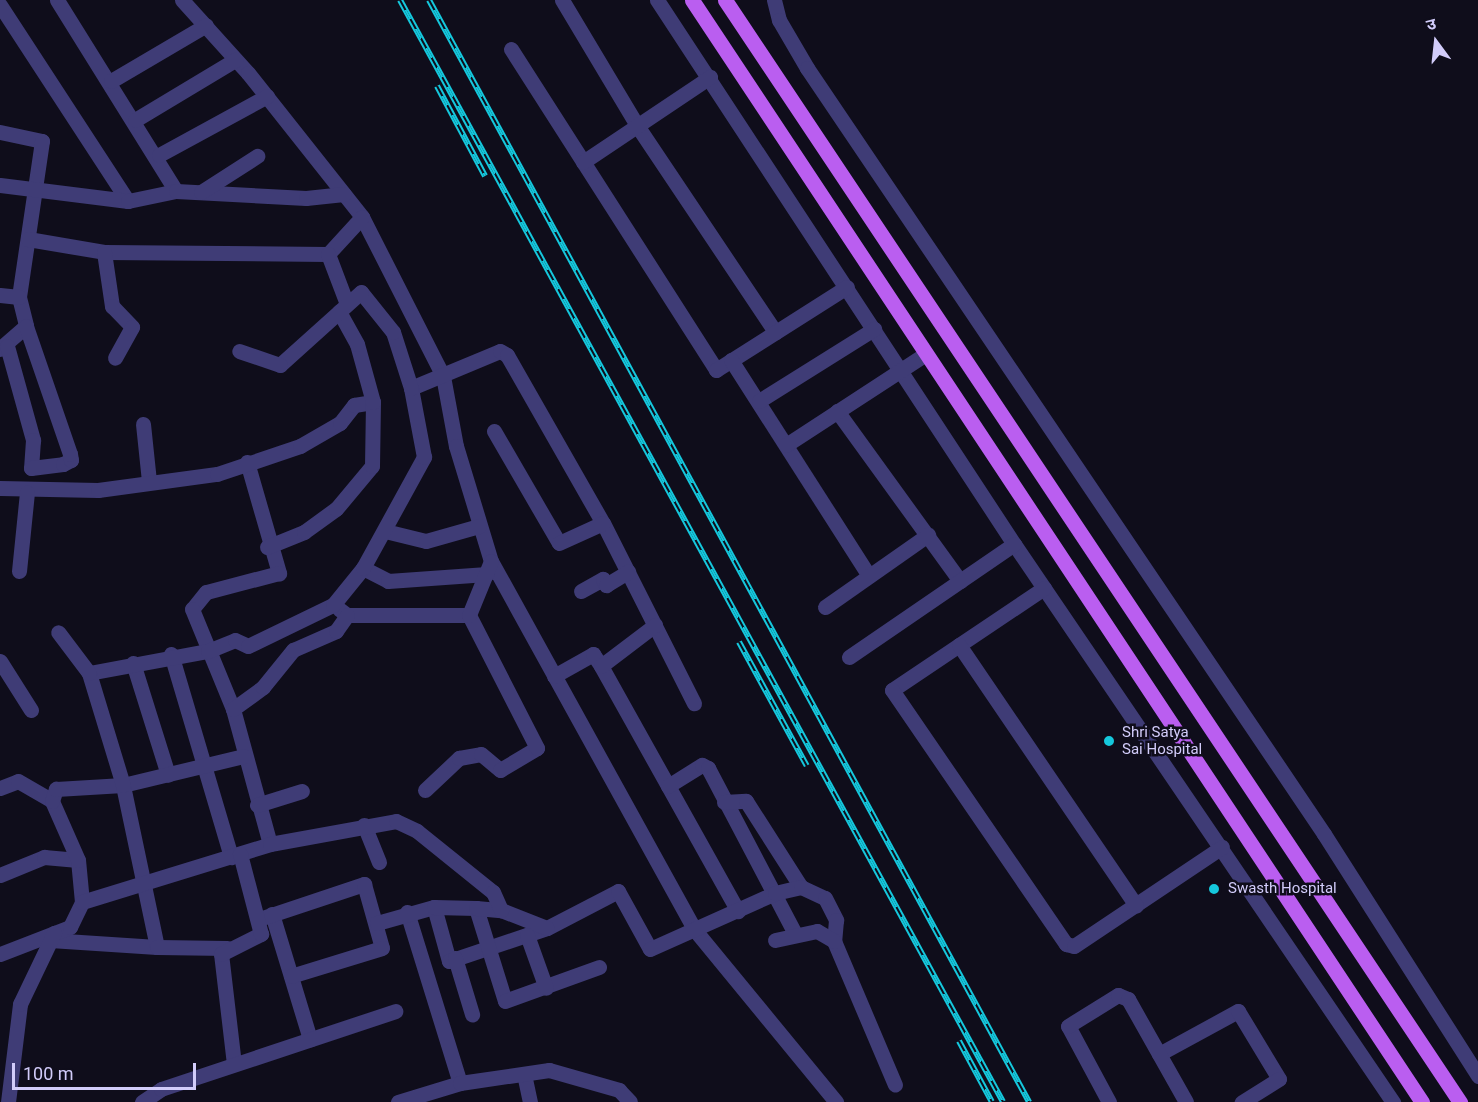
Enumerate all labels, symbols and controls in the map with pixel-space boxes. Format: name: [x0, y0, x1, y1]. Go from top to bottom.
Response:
north arrow: [1406, 12, 1466, 72]
text: उ: [1424, 14, 1438, 35]
place label: Shri Satya Sai Hospital: [1122, 723, 1202, 758]
marker: Shri Satya Sai Hospital: [1100, 732, 1118, 750]
marker: Swasth Hospital: [1205, 880, 1223, 898]
place label: Swasth Hospital: [1228, 880, 1337, 898]
scale bar: [15, 1051, 200, 1089]
text: 100 m: [23, 1063, 74, 1084]

